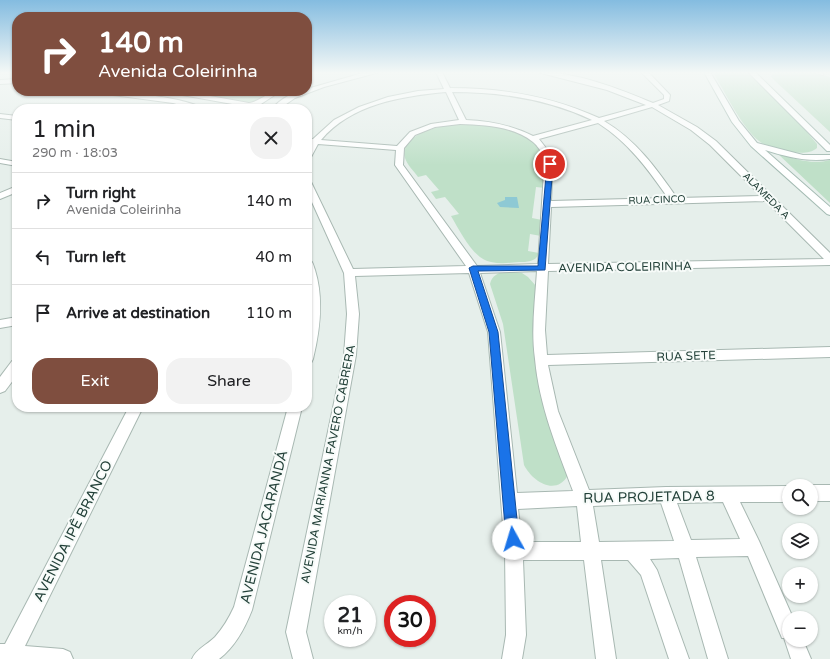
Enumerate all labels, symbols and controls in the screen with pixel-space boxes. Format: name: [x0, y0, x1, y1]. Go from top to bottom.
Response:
text: 140 m: [98, 26, 184, 60]
icon: right: [32, 28, 84, 80]
text: Avenida Coleirinha: [98, 60, 258, 82]
text: 1 min: [32, 115, 96, 144]
button: close: [250, 117, 292, 159]
text: 290 m · 18:03: [32, 145, 118, 161]
pin: [533, 147, 567, 181]
icon: arrive: [539, 153, 561, 175]
street label: ALAMEDA A: [740, 170, 792, 222]
text: Turn right: [66, 184, 136, 202]
icon: right: [32, 190, 54, 212]
text: 140 m: [246, 192, 292, 210]
street label: RUA CINCO: [628, 193, 686, 207]
text: Avenida Coleirinha: [66, 202, 181, 218]
icon: left: [32, 246, 54, 268]
text: Turn left: [66, 248, 126, 266]
text: 40 m: [255, 248, 292, 266]
street label: AVENIDA COLEIRINHA: [558, 259, 692, 275]
icon: arrive: [32, 302, 54, 324]
text: Arrive at destination: [66, 304, 210, 322]
text: 110 m: [246, 304, 292, 322]
street label: AVENIDA MARIANNA FAVERO CABRERA: [298, 343, 358, 585]
street label: RUA SETE: [656, 348, 716, 364]
button: Exit: [32, 358, 158, 404]
button: Share: [166, 358, 292, 404]
street label: AVENIDA JACARANDÁ: [237, 449, 291, 605]
street label: AVENIDA IPÊ BRANCO: [30, 458, 116, 604]
map controls: [782, 479, 818, 647]
button: search: [782, 479, 818, 515]
street label: RUA PROJETADA 8: [583, 487, 715, 507]
position arrow: [492, 518, 534, 560]
button: layers: [782, 523, 818, 559]
button: +: [782, 567, 818, 603]
speed limit sign: 30: [384, 595, 436, 647]
text: 21: [337, 604, 363, 628]
button: −: [782, 611, 818, 647]
text: km/h: [337, 625, 363, 637]

